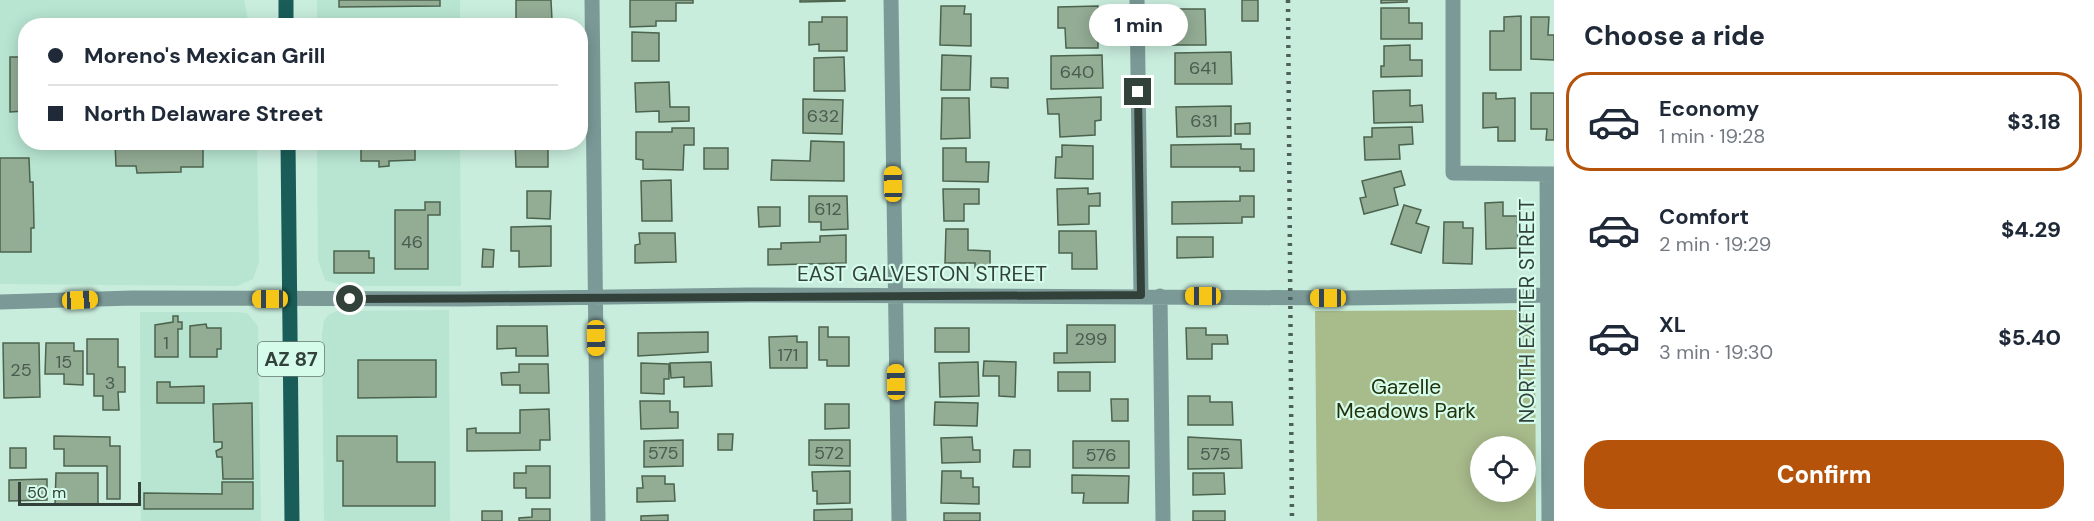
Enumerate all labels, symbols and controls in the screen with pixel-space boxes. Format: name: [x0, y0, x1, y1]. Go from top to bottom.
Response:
callout: 1 min: [1088, 5, 1188, 47]
text: 1 min: [1114, 12, 1163, 38]
text: Choose a ride: [1584, 18, 1765, 53]
text: Moreno's Mexican Grill: [84, 41, 325, 70]
house number: 641: [1189, 56, 1217, 80]
house number: 640: [1060, 60, 1094, 84]
route end: [1124, 78, 1151, 105]
text: Economy: [1659, 94, 1759, 123]
icon: car: [1587, 95, 1641, 149]
text: North Delaware Street: [84, 99, 323, 128]
house number: 632: [807, 104, 839, 128]
text: $3.18: [2007, 107, 2061, 136]
house number: 631: [1190, 109, 1218, 133]
text: 1 min · 19:28: [1659, 123, 1765, 149]
car: [884, 166, 902, 202]
house number: 612: [814, 197, 842, 221]
street label: NORTH EXETER STREET: [1513, 198, 1541, 423]
text: Comfort: [1659, 202, 1749, 231]
icon: car: [1587, 203, 1641, 257]
text: $4.29: [2001, 215, 2061, 244]
house number: 46: [401, 230, 423, 254]
text: 2 min · 19:29: [1659, 231, 1771, 257]
street label: EAST GALVESTON STREET: [797, 260, 1047, 288]
route start: [336, 285, 363, 312]
car: [1185, 287, 1221, 305]
car: [1310, 289, 1346, 307]
car: [62, 290, 98, 310]
car: [252, 290, 288, 308]
text: XL: [1659, 310, 1686, 339]
icon: car: [1587, 311, 1641, 365]
car: [587, 320, 605, 356]
text: $5.40: [1998, 323, 2061, 352]
house number: 299: [1075, 327, 1107, 351]
house number: 1: [163, 331, 169, 355]
text: 3 min · 19:30: [1659, 339, 1773, 365]
road number: AZ 87: [258, 342, 324, 376]
house number: 171: [778, 343, 798, 367]
house number: 15: [56, 350, 72, 374]
house number: 25: [10, 358, 32, 382]
car: [887, 364, 905, 400]
house number: 3: [105, 371, 115, 395]
park label: Gazelle Meadows Park: [1336, 373, 1476, 425]
map controls: [1470, 436, 1536, 502]
button: locate: [1470, 436, 1536, 502]
button: Confirm: [1584, 440, 2064, 509]
house number: 575: [648, 441, 678, 465]
house number: 572: [814, 441, 844, 465]
house number: 575: [1200, 442, 1230, 466]
house number: 576: [1085, 443, 1117, 467]
scale bar: [18, 479, 141, 506]
text: 50 m: [27, 482, 66, 503]

